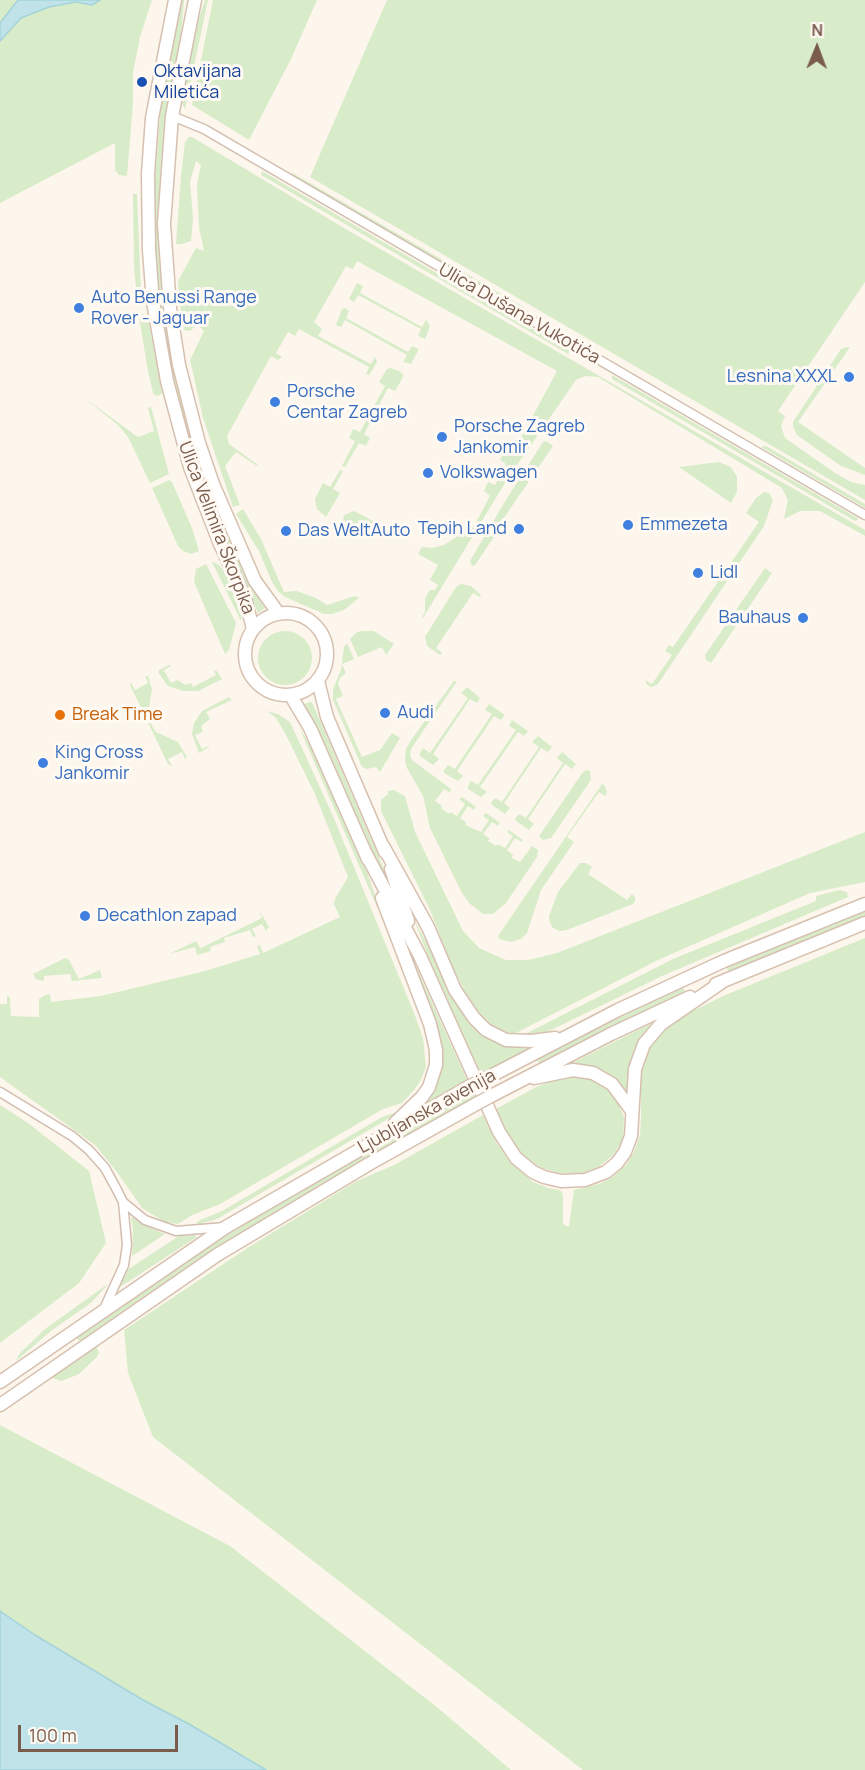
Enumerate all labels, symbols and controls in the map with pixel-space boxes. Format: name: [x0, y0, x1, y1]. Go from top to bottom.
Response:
north arrow: [787, 18, 847, 78]
text: N: [811, 19, 823, 41]
place label: Oktavijana Miletića: [154, 61, 241, 104]
marker: Oktavijana Miletića: [135, 75, 149, 89]
street label: Ulica Dušana Vukotića: [434, 259, 604, 369]
place label: Auto Benussi Range Rover - Jaguar: [91, 287, 257, 330]
marker: Auto Benussi Range Rover - Jaguar: [72, 301, 86, 315]
place label: Lesnina XXXL: [727, 366, 837, 388]
marker: Lesnina XXXL: [842, 370, 856, 384]
place label: Porsche Centar Zagreb: [287, 381, 407, 424]
marker: Porsche Centar Zagreb: [268, 395, 282, 409]
place label: Porsche Zagreb Jankomir: [454, 416, 585, 458]
marker: Porsche Zagreb Jankomir: [435, 430, 449, 444]
street label: Ulica Velimira Škorpika: [173, 439, 259, 617]
place label: Volkswagen: [440, 462, 537, 484]
marker: Volkswagen: [421, 466, 435, 480]
place label: Emmezeta: [640, 514, 728, 536]
place label: Tepih Land: [418, 518, 507, 540]
marker: Emmezeta: [621, 518, 635, 532]
place label: Das WeltAuto: [298, 520, 410, 542]
marker: Tepih Land: [512, 522, 526, 536]
marker: Das WeltAuto: [279, 524, 293, 538]
place label: Lidl: [710, 562, 738, 584]
marker: Lidl: [691, 566, 705, 580]
place label: Bauhaus: [718, 607, 791, 629]
marker: Bauhaus: [796, 611, 810, 625]
place label: Audi: [397, 702, 434, 724]
place label: Break Time: [72, 704, 163, 726]
marker: Audi: [378, 706, 392, 720]
marker: Break Time: [53, 708, 67, 722]
place label: King Cross Jankomir: [55, 742, 143, 784]
marker: King Cross Jankomir: [36, 756, 50, 770]
place label: Decathlon zapad: [97, 905, 237, 927]
marker: Decathlon zapad: [78, 909, 92, 923]
street label: Ljubljanska avenija: [354, 1065, 500, 1159]
scale bar: [21, 1713, 182, 1751]
text: 100 m: [29, 1723, 77, 1747]

